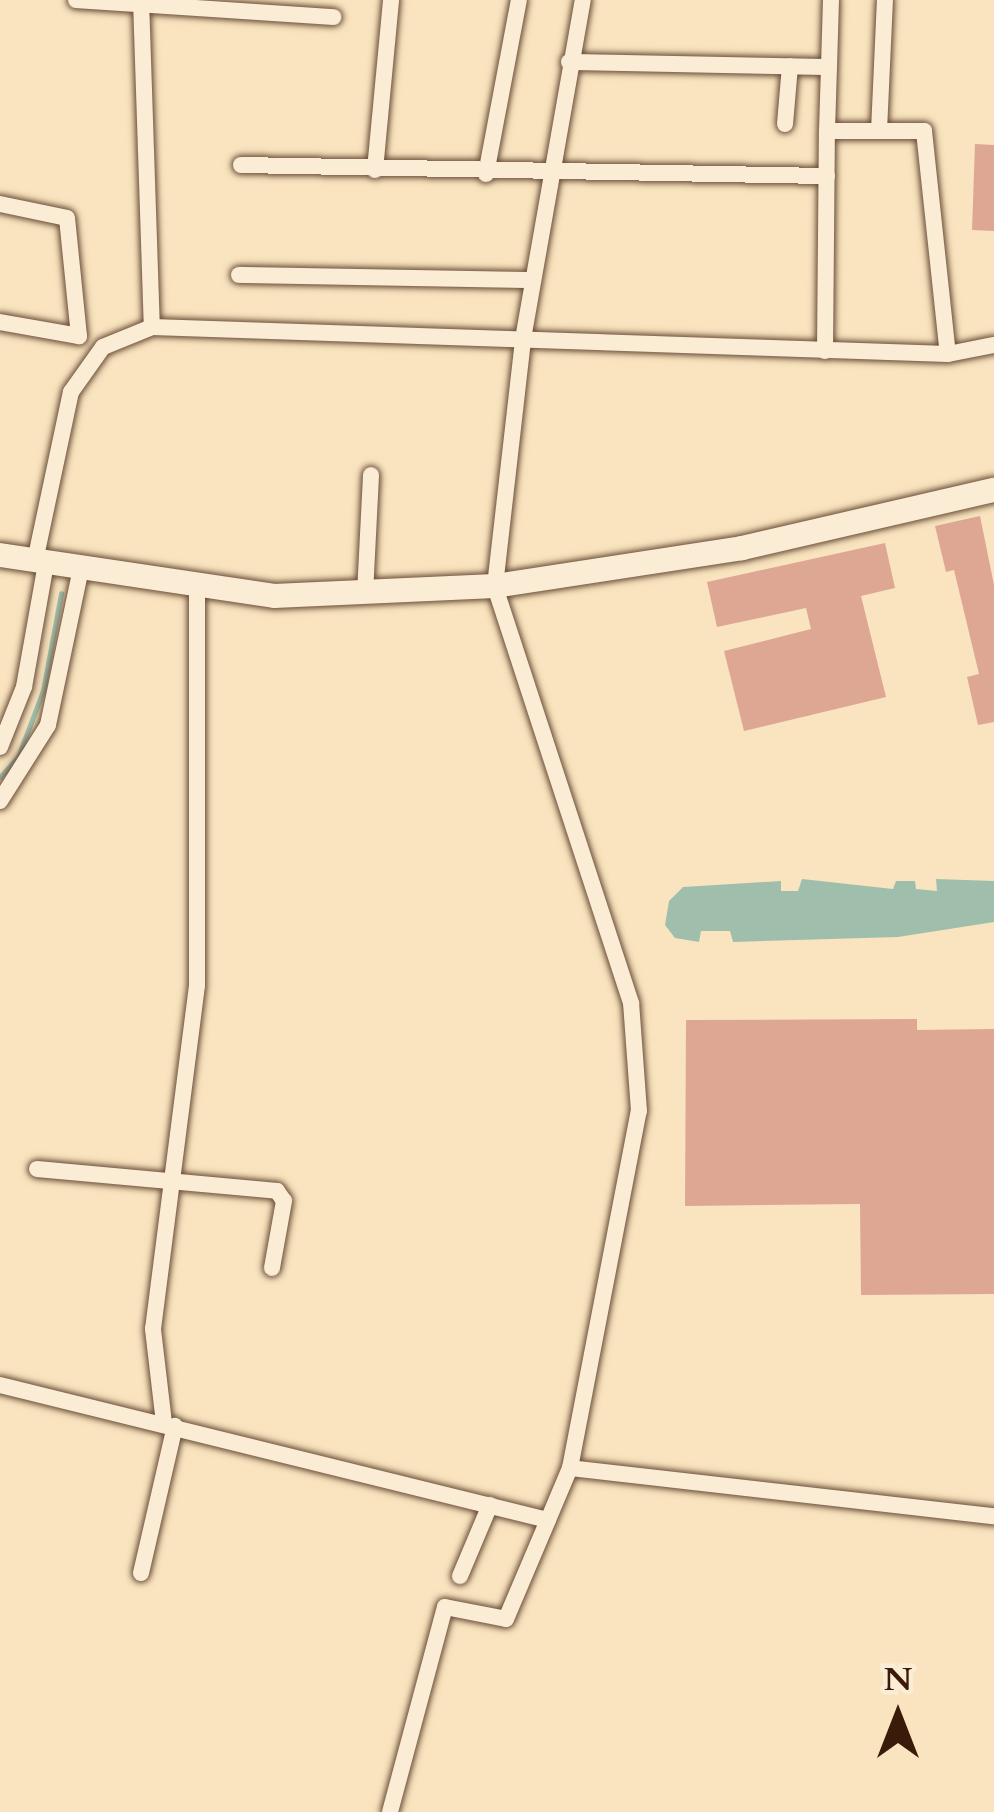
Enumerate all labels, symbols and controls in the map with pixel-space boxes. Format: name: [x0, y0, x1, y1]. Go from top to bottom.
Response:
north arrow: [838, 1656, 958, 1776]
text: N: [884, 1657, 912, 1702]

